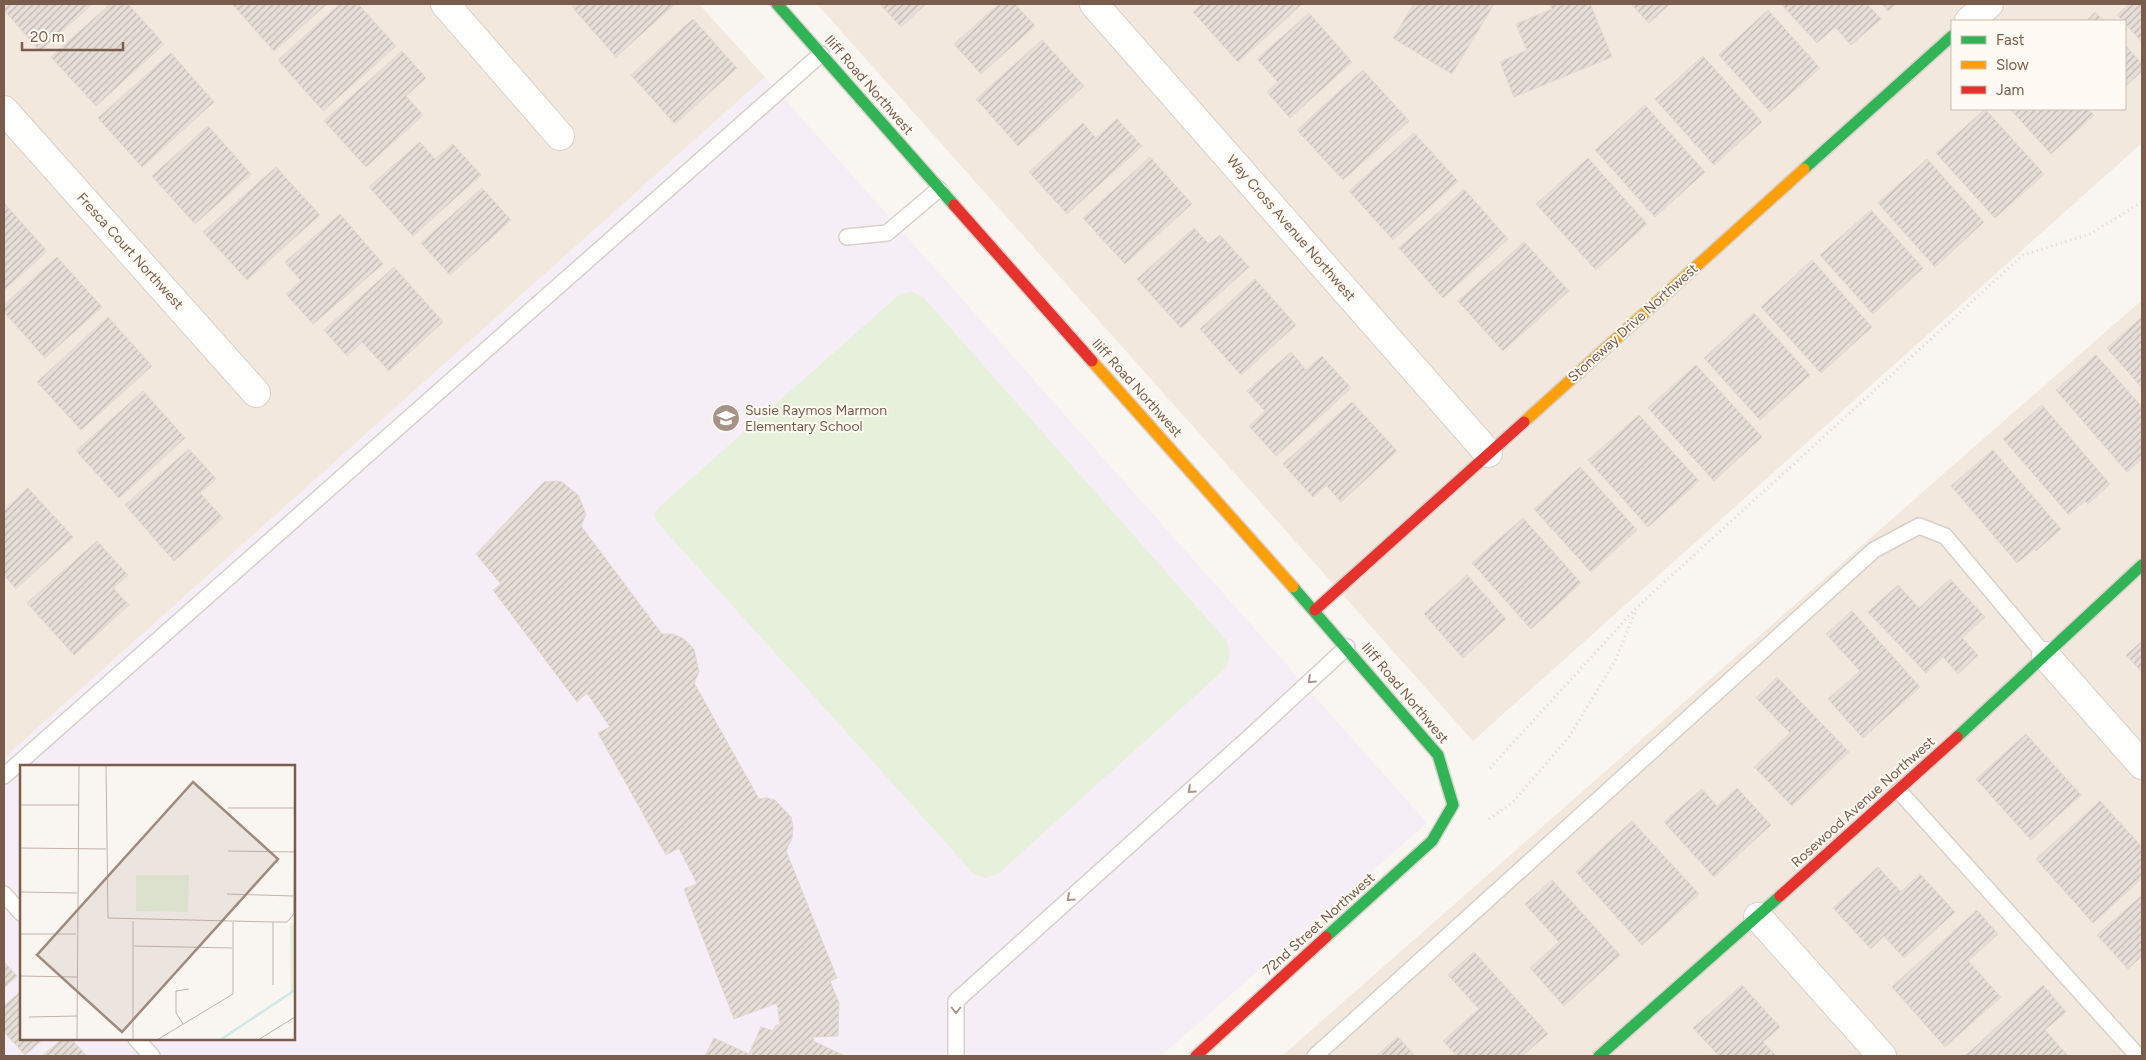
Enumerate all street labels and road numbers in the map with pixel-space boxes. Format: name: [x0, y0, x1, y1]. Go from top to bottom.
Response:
street label: Iliff Road Northwest: [821, 32, 917, 138]
street label: Way Cross Avenue Northwest: [1223, 152, 1359, 304]
street label: Fresca Court Northwest: [73, 189, 187, 313]
street label: Stoneway Drive Northwest: [1565, 260, 1701, 386]
street label: Iliff Road Northwest: [1088, 335, 1186, 441]
street label: Iliff Road Northwest: [1358, 639, 1452, 747]
street label: Rosewood Avenue Northwest: [1788, 733, 1938, 871]
street label: 72nd Street Northwest: [1260, 869, 1378, 979]

